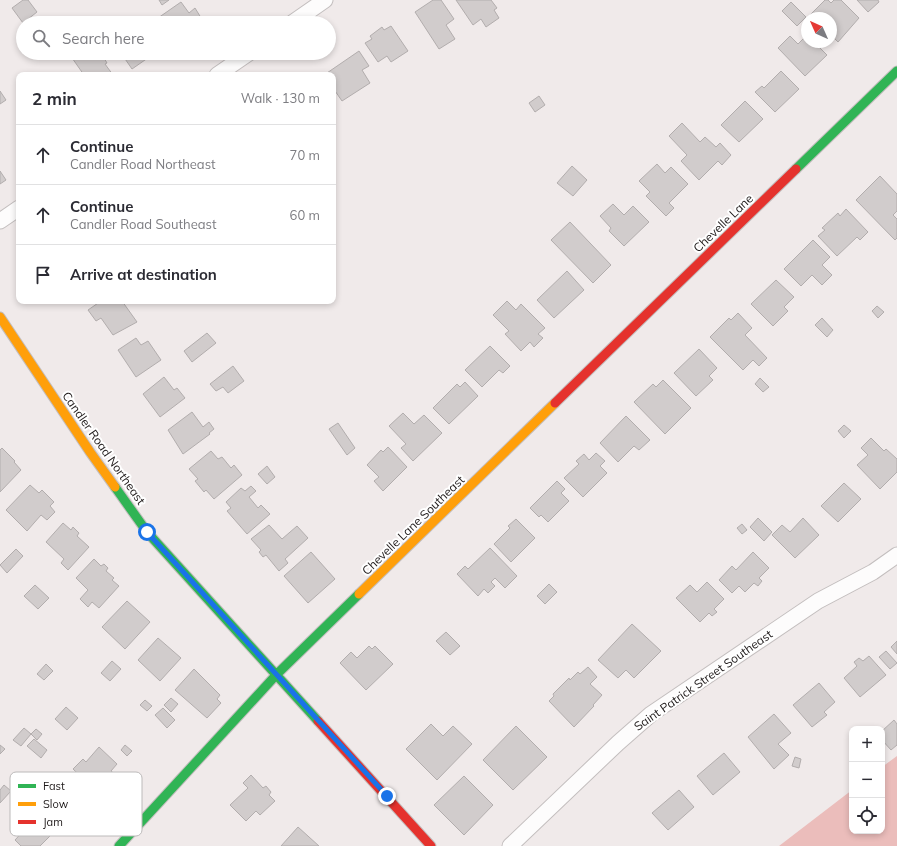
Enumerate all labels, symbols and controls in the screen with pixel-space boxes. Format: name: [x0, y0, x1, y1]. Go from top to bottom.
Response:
north arrow: [801, 12, 837, 48]
search box: [16, 16, 336, 60]
icon: search: [30, 27, 52, 49]
text: Search here: [62, 29, 144, 48]
text: 2 min: [32, 88, 77, 109]
text: Walk · 130 m: [241, 90, 320, 106]
text: Continue: [70, 137, 133, 156]
icon: ahead: [32, 144, 54, 166]
text: 70 m: [290, 147, 320, 163]
text: Candler Road Northeast: [70, 156, 216, 172]
street label: Chevelle Lane: [690, 191, 756, 255]
text: Continue: [70, 197, 133, 216]
icon: ahead: [32, 204, 54, 226]
text: 60 m: [290, 207, 320, 223]
text: Candler Road Southeast: [70, 216, 216, 232]
icon: arrive: [32, 264, 54, 286]
text: Arrive at destination: [70, 265, 217, 284]
street label: Candler Road Northeast: [59, 389, 149, 507]
street label: Chevelle Lane Southeast: [359, 472, 467, 578]
route start: [138, 523, 156, 541]
street label: Saint Patrick Street Southeast: [631, 626, 775, 734]
map controls: [849, 726, 885, 834]
button: +: [849, 726, 885, 762]
button: −: [849, 762, 885, 798]
legend: [10, 772, 142, 836]
text: Fast: [43, 779, 65, 793]
route end: [378, 787, 396, 805]
text: Slow: [43, 797, 69, 811]
button: locate: [849, 798, 885, 834]
text: Jam: [43, 815, 63, 829]

